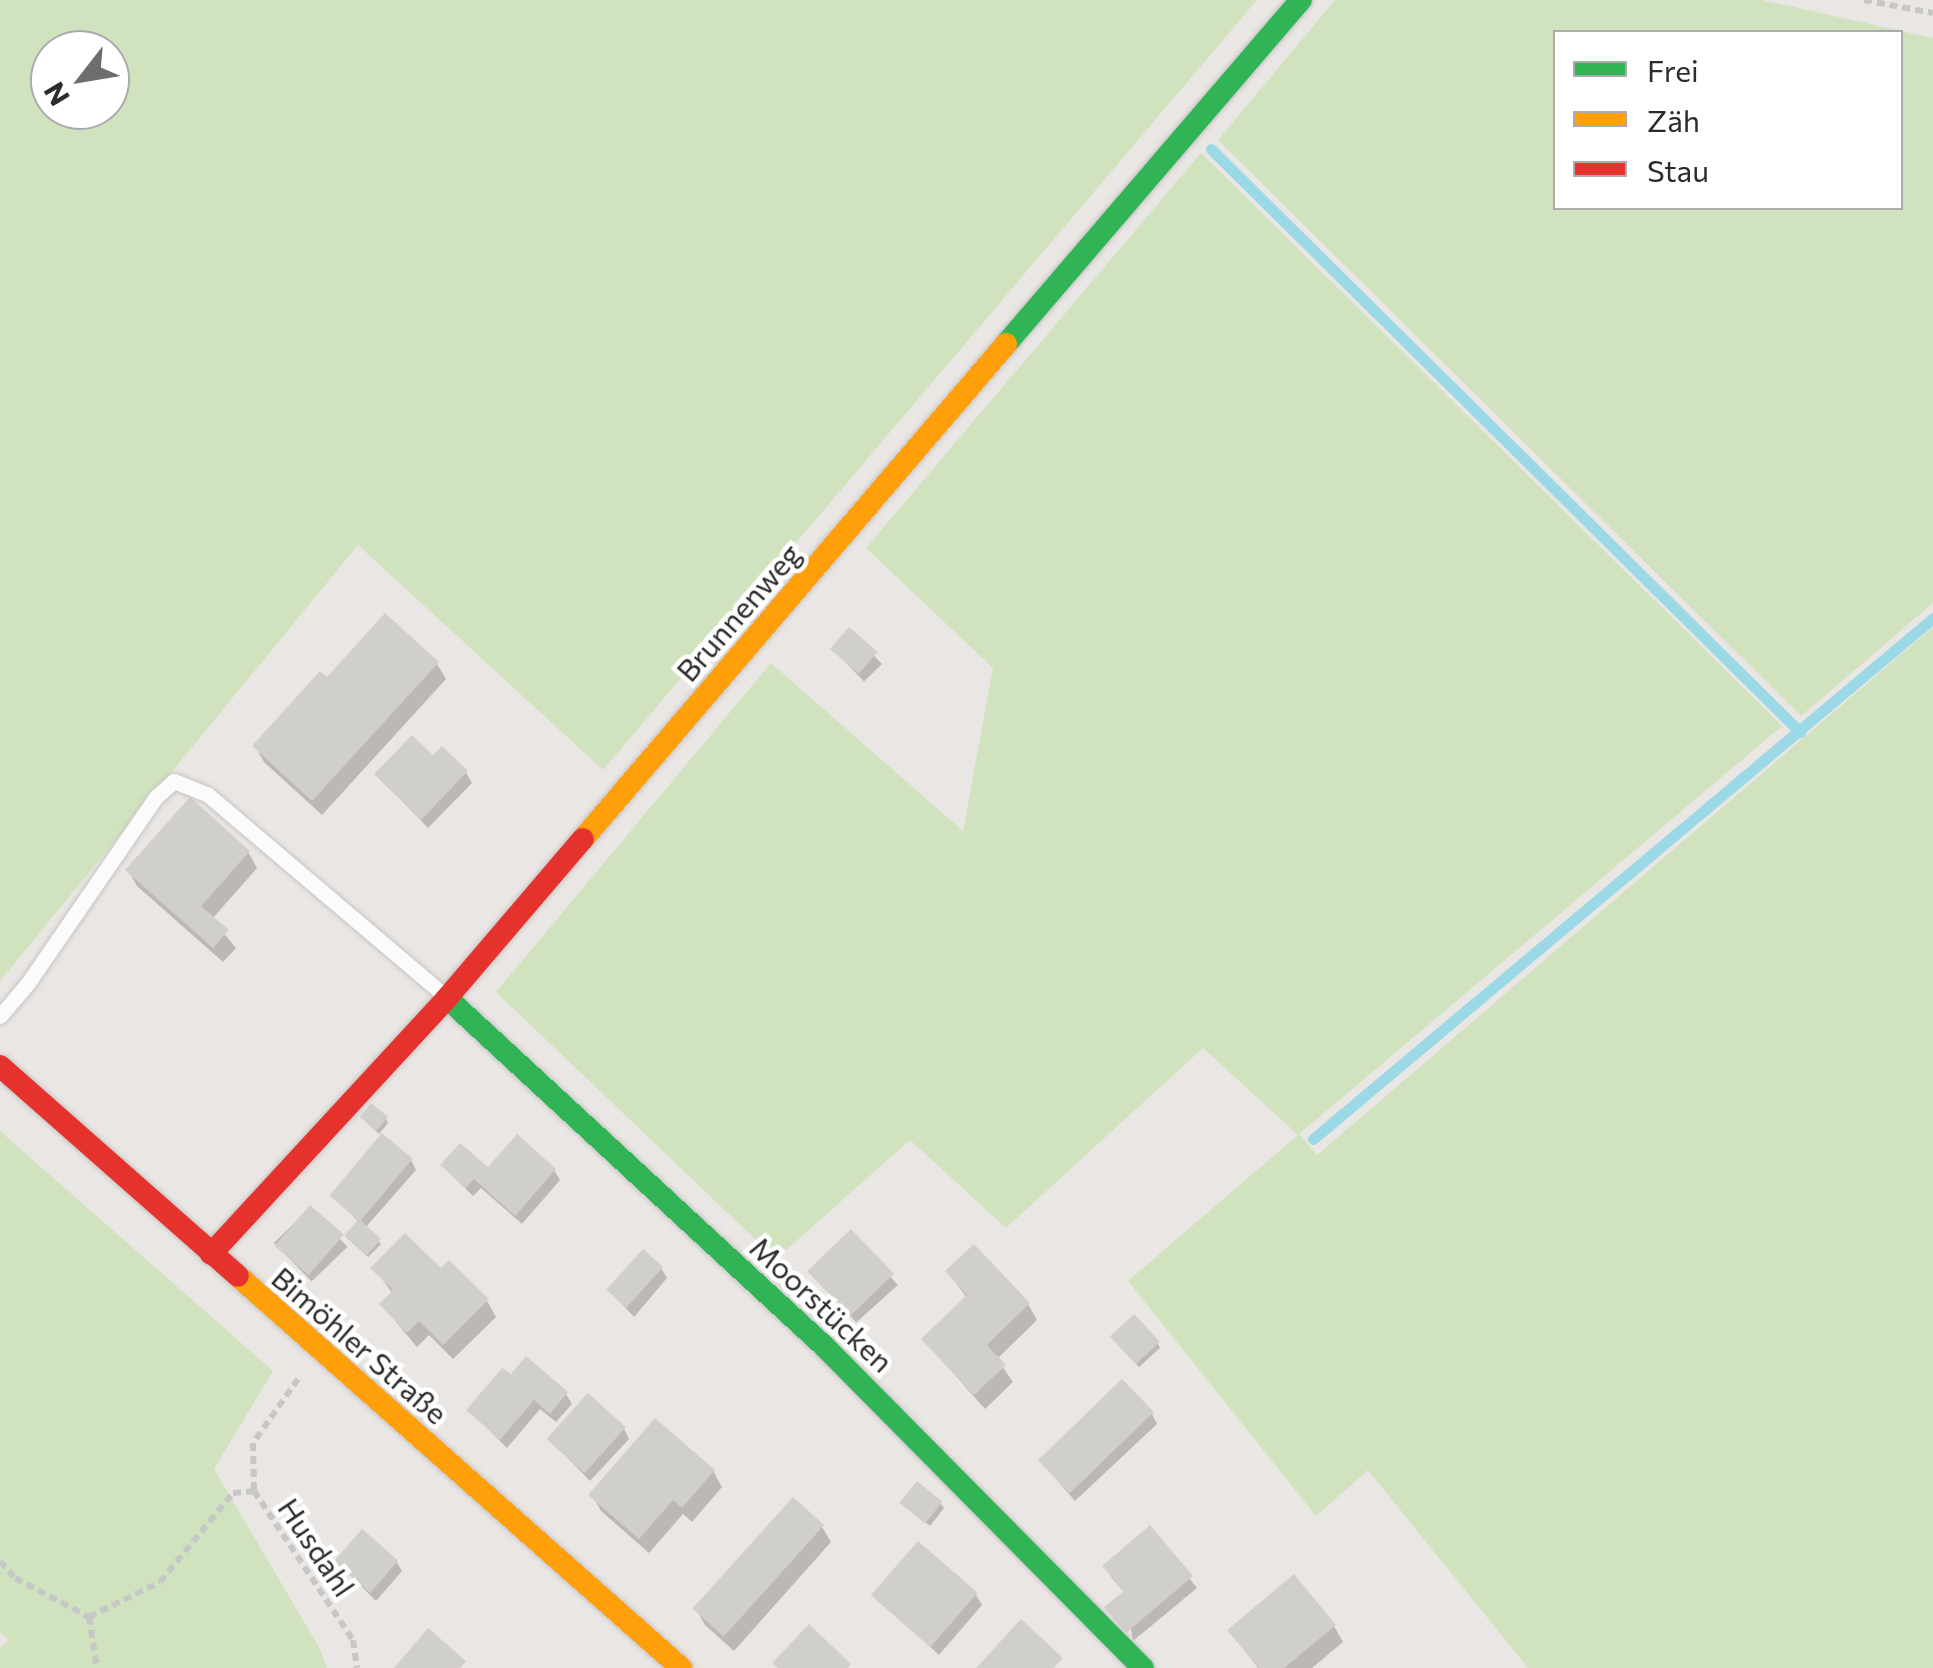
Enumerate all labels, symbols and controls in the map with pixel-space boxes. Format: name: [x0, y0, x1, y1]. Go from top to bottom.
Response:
north arrow: [30, 30, 130, 130]
legend: [1553, 30, 1903, 210]
text: Frei: [1647, 51, 1699, 88]
text: N: [36, 77, 76, 112]
text: Zäh: [1647, 101, 1700, 138]
text: Stau: [1647, 151, 1709, 188]
street label: Brunnenweg: [668, 536, 808, 688]
street label: Moorstücken: [743, 1229, 901, 1379]
street label: Bimöhler Straße: [265, 1259, 455, 1431]
street label: Husdahl: [271, 1491, 363, 1603]

